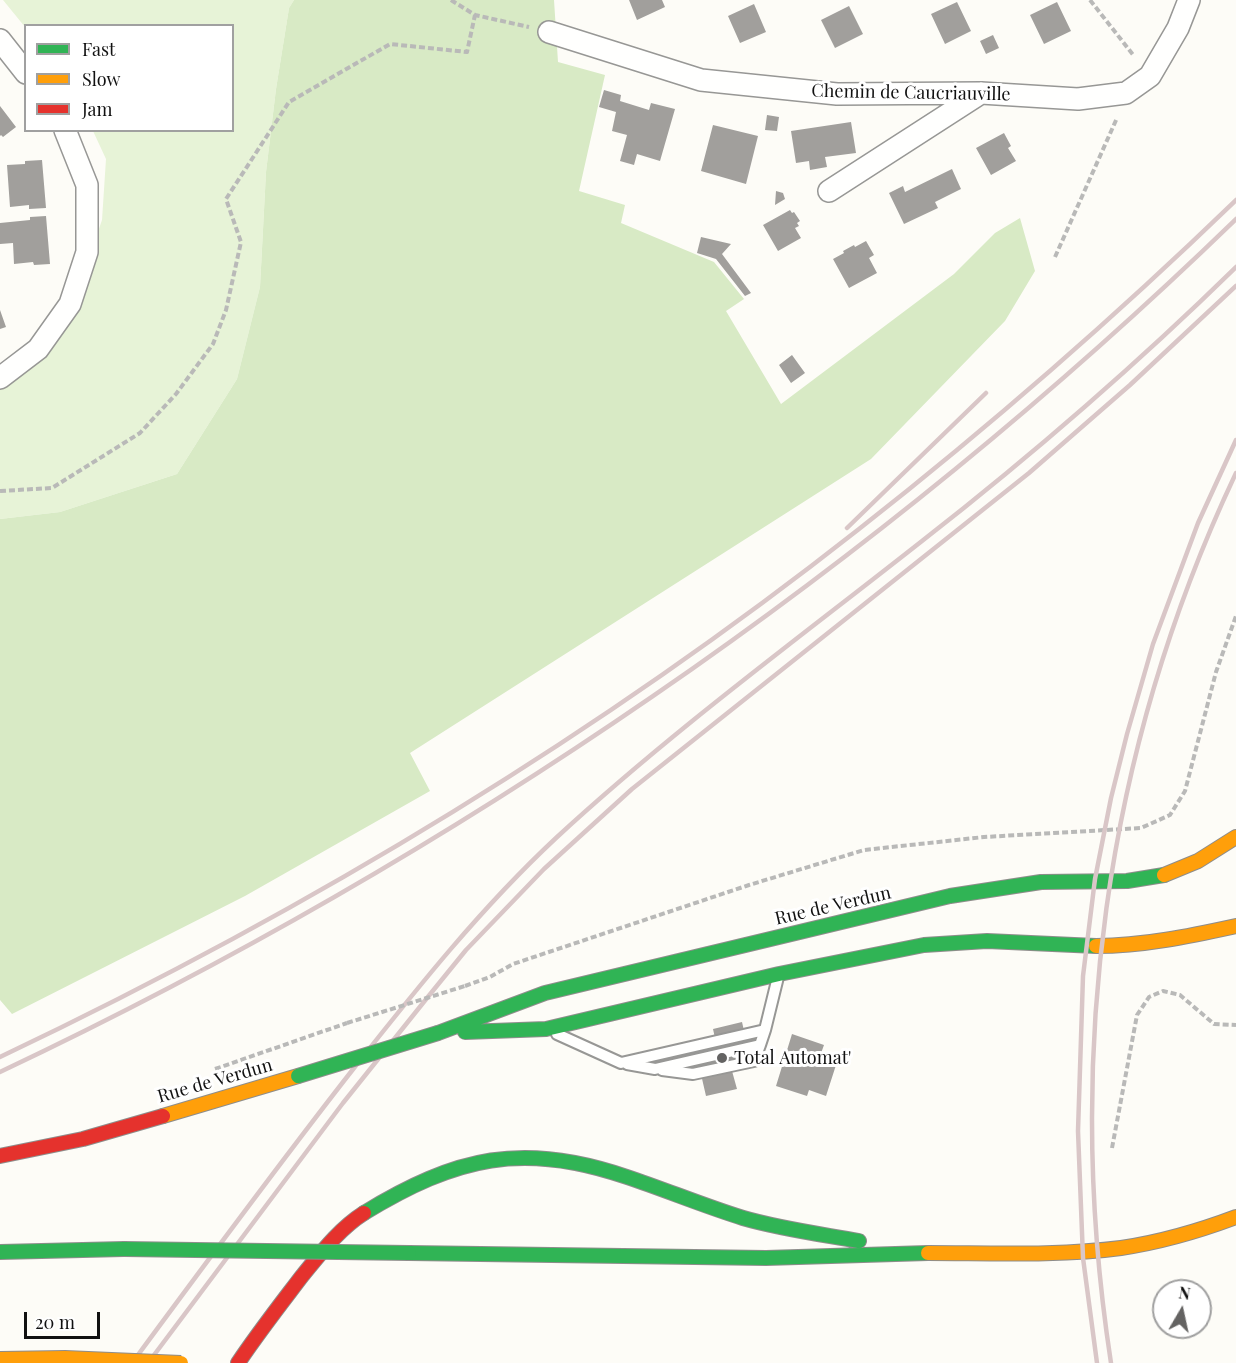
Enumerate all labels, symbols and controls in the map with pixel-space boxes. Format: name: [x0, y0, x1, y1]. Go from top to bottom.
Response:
legend: [24, 24, 234, 132]
text: Fast: [82, 37, 115, 61]
text: Slow: [82, 67, 120, 91]
street label: Chemin de Caucriauville: [811, 80, 1011, 106]
text: Jam: [82, 97, 112, 121]
street label: Rue de Verdun: [773, 882, 893, 930]
place label: Total Automat': [734, 1047, 851, 1069]
marker: Total Automat': [715, 1051, 729, 1065]
street label: Rue de Verdun: [155, 1054, 275, 1108]
north arrow: [1152, 1279, 1212, 1339]
text: N: [1177, 1281, 1192, 1304]
scale bar: [27, 1300, 104, 1338]
text: 20 m: [35, 1310, 75, 1334]

